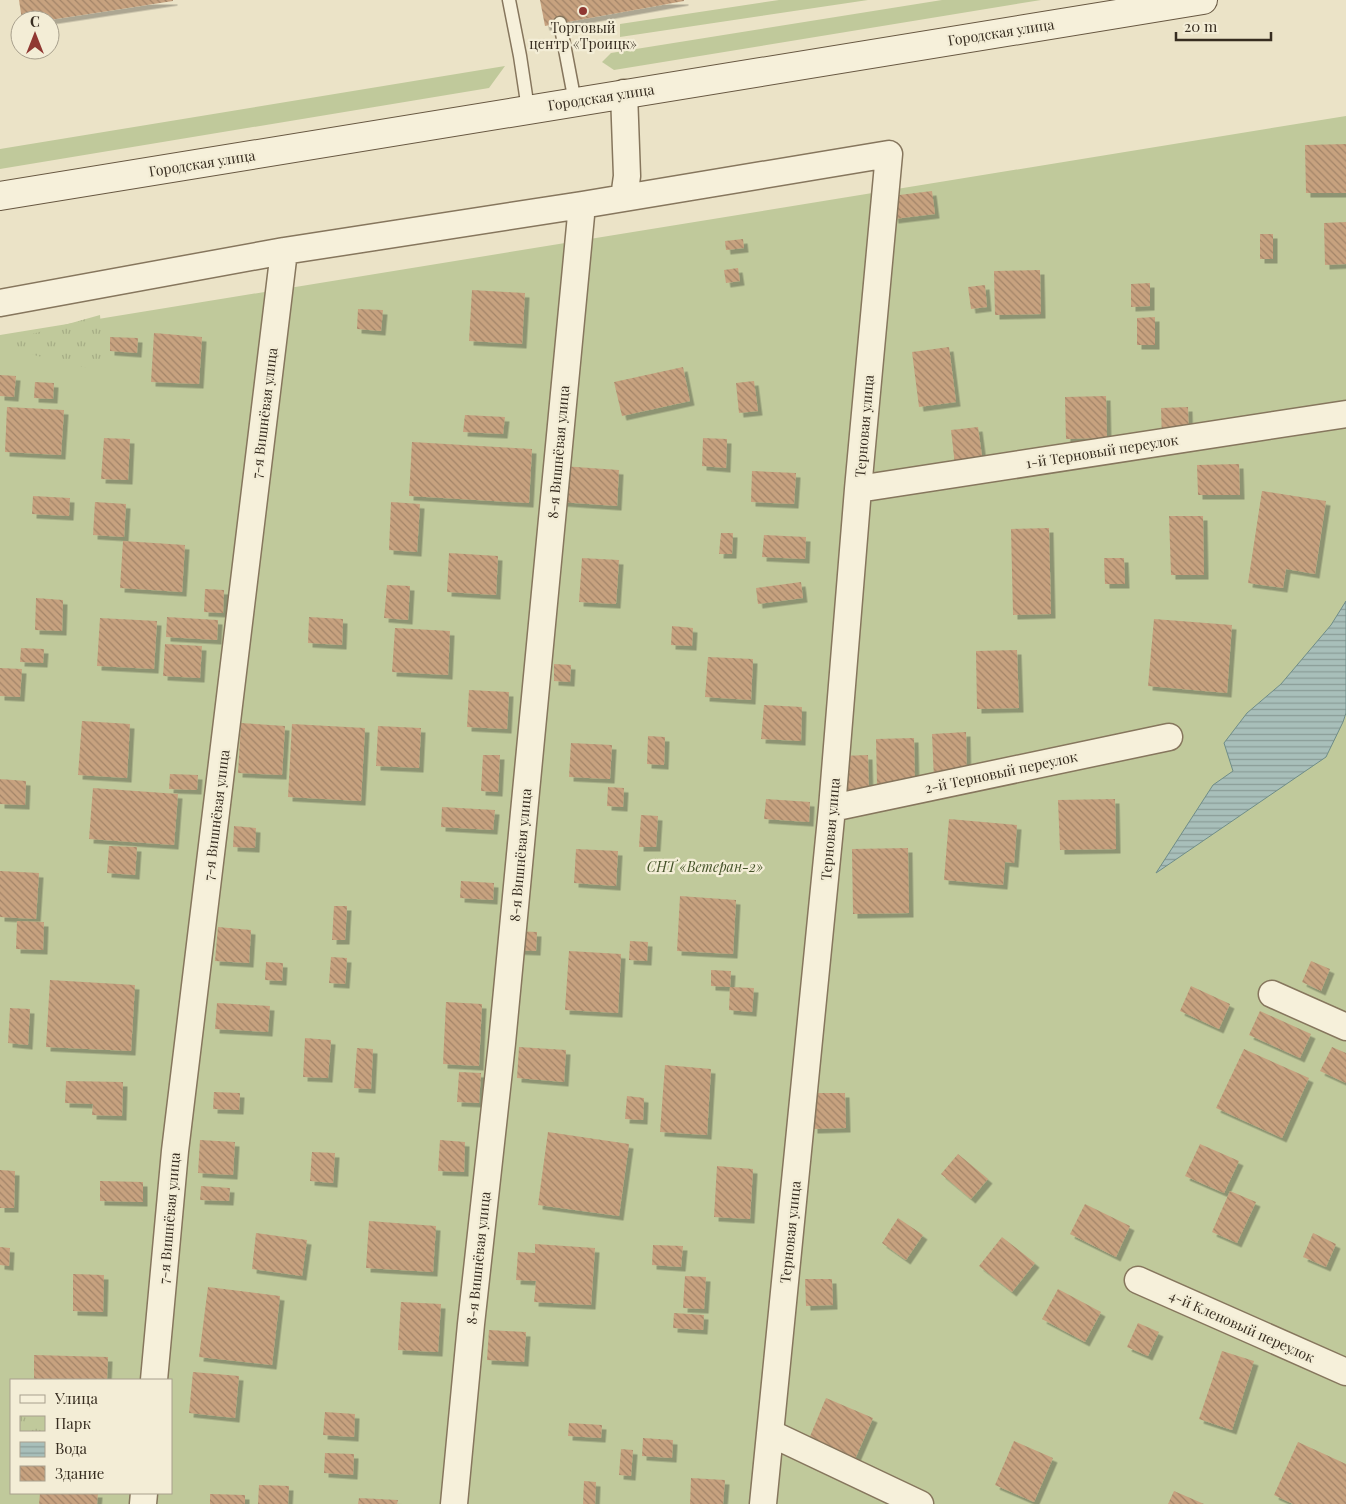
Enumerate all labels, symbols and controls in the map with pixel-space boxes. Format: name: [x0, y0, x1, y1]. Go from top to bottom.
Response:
marker: Торговый центр «Троицк»: [577, 5, 589, 17]
north arrow: [10, 10, 60, 60]
scale bar: [1176, 10, 1271, 42]
text: С: [30, 12, 40, 31]
street label: Городская улица: [947, 14, 1056, 50]
text: 20 m: [1184, 16, 1218, 36]
place label: Торговый центр «Троицк»: [529, 18, 637, 53]
street label: Городская улица: [547, 79, 656, 115]
street label: Городская улица: [148, 145, 257, 181]
street label: 7-я Вишнёвая улица: [247, 346, 281, 480]
street label: Терновая улица: [850, 374, 878, 478]
street label: 8-я Вишнёвая улица: [543, 385, 573, 519]
street label: 1-й Терновый переулок: [1024, 430, 1180, 472]
street label: 2-й Терновый переулок: [923, 747, 1079, 797]
street label: 7-я Вишнёвая улица: [199, 748, 233, 882]
street label: Терновая улица: [816, 777, 844, 881]
street label: 8-я Вишнёвая улица: [505, 788, 535, 922]
park label: СНТ «Ветеран-2»: [647, 857, 763, 876]
street label: 7-я Вишнёвая улица: [154, 1151, 184, 1285]
street label: Терновая улица: [775, 1180, 805, 1284]
street label: 8-я Вишнёвая улица: [462, 1191, 494, 1325]
street label: 4-й Кленовый переулок: [1166, 1285, 1318, 1367]
legend: [10, 1379, 172, 1494]
text: Улица: [54, 1388, 98, 1408]
text: Парк: [55, 1413, 91, 1433]
text: Вода: [55, 1438, 88, 1458]
text: Здание: [55, 1463, 104, 1483]

